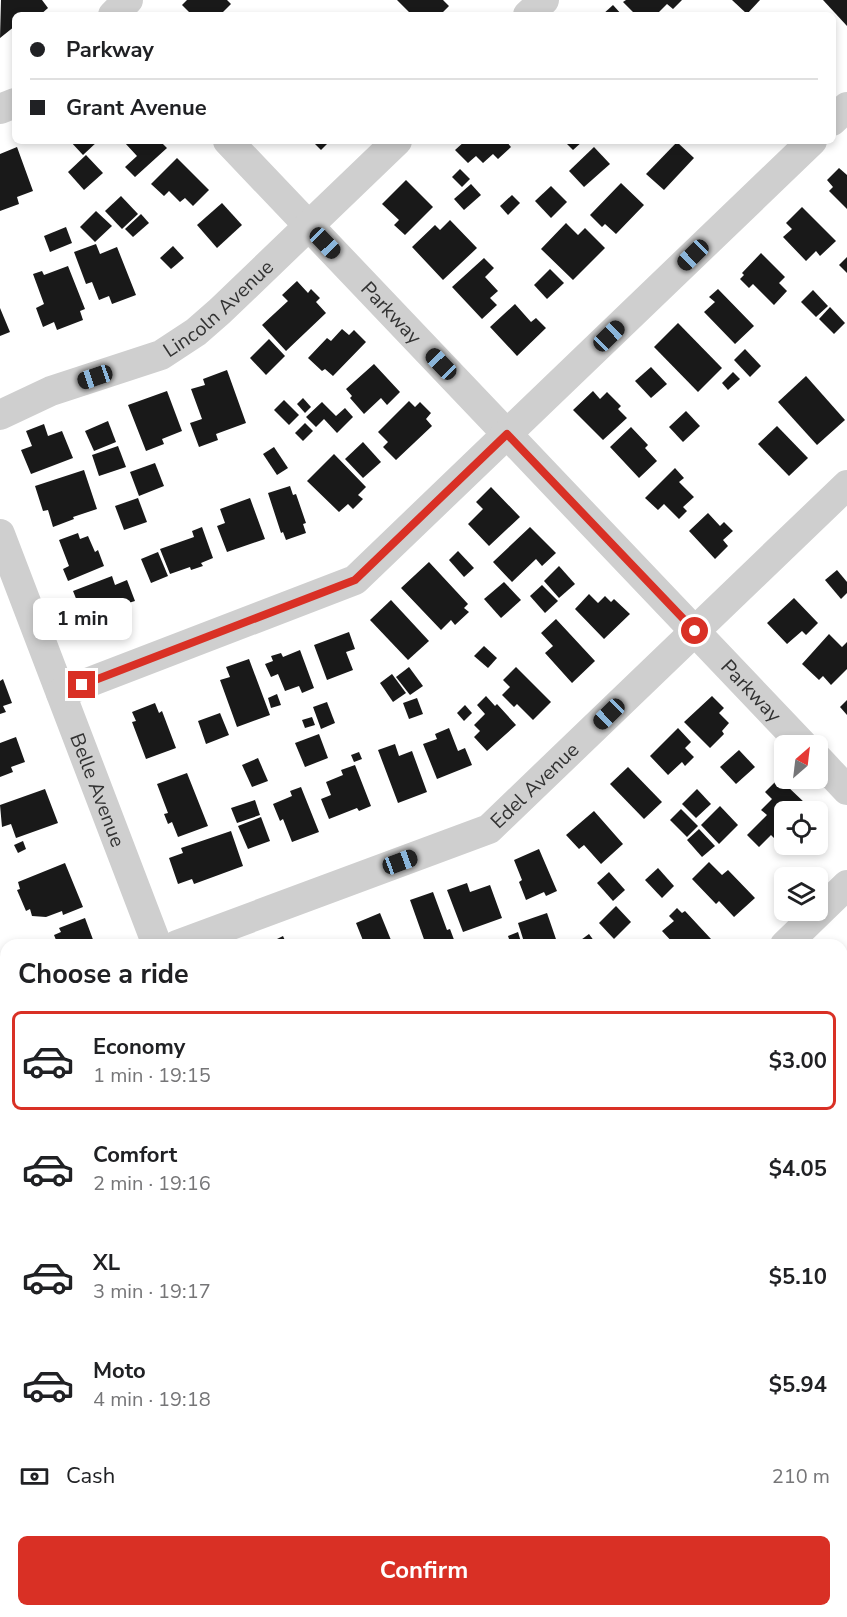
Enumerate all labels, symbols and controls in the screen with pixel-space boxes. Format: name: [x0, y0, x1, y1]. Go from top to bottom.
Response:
text: Parkway: [66, 35, 154, 65]
text: Grant Avenue: [66, 93, 207, 123]
car: [306, 224, 344, 262]
car: [674, 236, 712, 274]
street label: Lincoln Avenue: [158, 254, 279, 364]
street label: Parkway: [355, 276, 428, 351]
car: [590, 317, 628, 355]
car: [422, 345, 460, 383]
car: [75, 363, 115, 391]
callout: 1 min: [32, 598, 132, 640]
text: 1 min: [57, 605, 108, 632]
route start: [681, 617, 708, 644]
street label: Parkway: [715, 654, 788, 729]
route end: [68, 671, 95, 698]
car: [590, 695, 628, 733]
street label: Belle Avenue: [63, 729, 131, 851]
north arrow: [774, 735, 828, 789]
map controls: [774, 735, 828, 921]
street label: Edel Avenue: [485, 737, 585, 835]
button: locate: [774, 801, 828, 855]
car: [380, 847, 420, 877]
button: layers: [774, 867, 828, 921]
text: Choose a ride: [18, 956, 189, 993]
text: Economy: [93, 1032, 185, 1062]
icon: car: [21, 1034, 75, 1088]
text: $3.00: [769, 1046, 827, 1076]
text: 1 min · 19:15: [93, 1062, 211, 1089]
text: Comfort: [93, 1140, 177, 1170]
icon: car: [21, 1142, 75, 1196]
text: $4.05: [769, 1154, 827, 1184]
text: 2 min · 19:16: [93, 1170, 211, 1197]
text: XL: [93, 1248, 120, 1278]
icon: car: [21, 1250, 75, 1304]
text: $5.10: [769, 1262, 827, 1292]
text: 3 min · 19:17: [93, 1278, 211, 1305]
text: Moto: [93, 1356, 146, 1386]
icon: car: [21, 1358, 75, 1412]
text: $5.94: [769, 1370, 827, 1400]
text: 4 min · 19:18: [93, 1386, 211, 1413]
icon: cash: [18, 1460, 51, 1493]
text: Cash: [66, 1461, 115, 1491]
text: 210 m: [772, 1463, 830, 1490]
button: Confirm: [18, 1536, 830, 1605]

